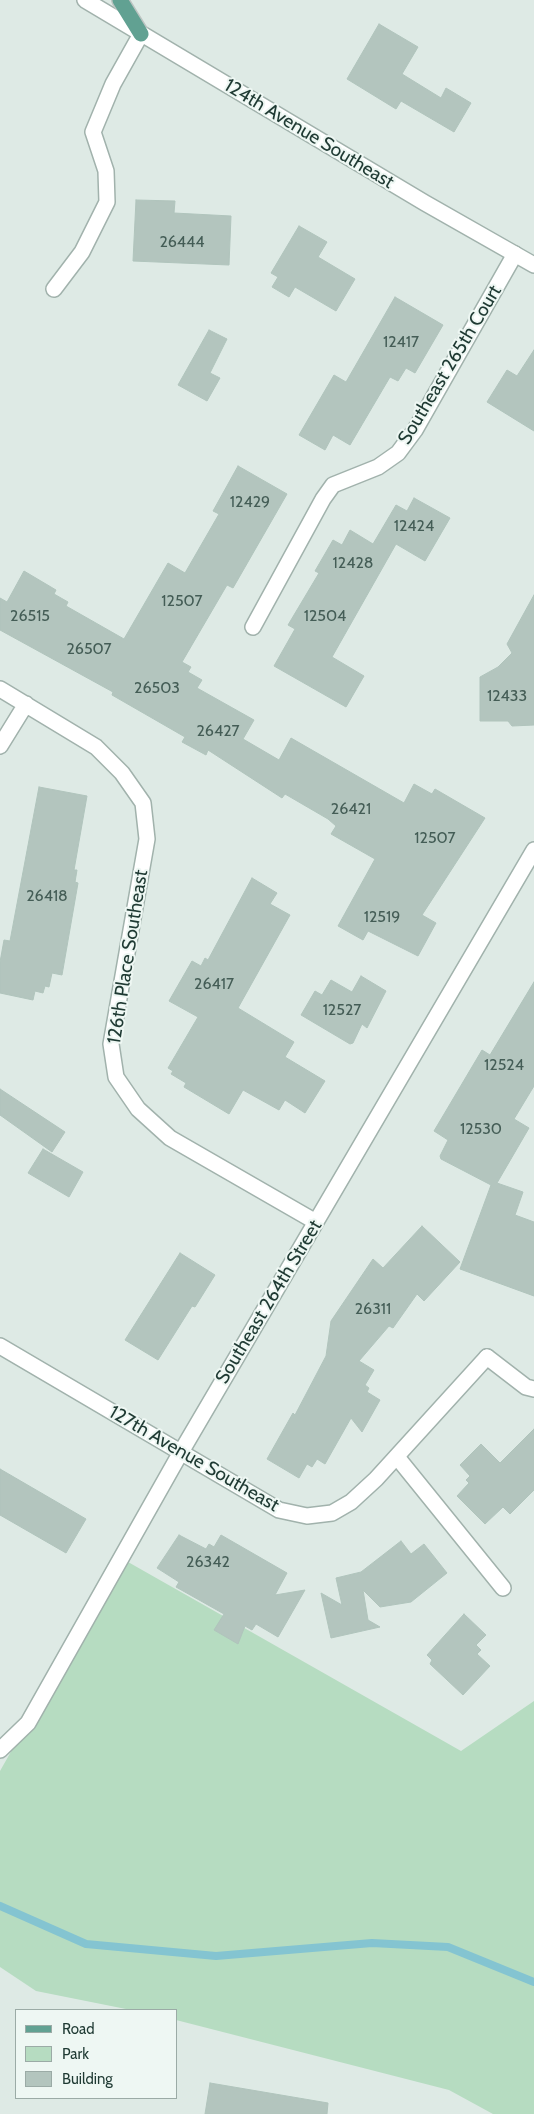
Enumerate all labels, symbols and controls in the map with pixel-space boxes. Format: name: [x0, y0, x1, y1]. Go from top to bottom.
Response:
street label: 124th Avenue Southeast: [220, 74, 398, 194]
house number: 26444: [159, 232, 205, 252]
street label: Southeast 265th Court: [393, 281, 507, 449]
house number: 12417: [383, 332, 419, 352]
house number: 12429: [230, 492, 270, 512]
house number: 12424: [394, 516, 434, 536]
house number: 12428: [333, 553, 373, 573]
house number: 12507: [161, 591, 203, 611]
house number: 26515: [10, 606, 50, 626]
house number: 12504: [304, 606, 346, 626]
house number: 26507: [66, 639, 112, 659]
house number: 26503: [134, 678, 180, 698]
house number: 12433: [487, 686, 527, 706]
house number: 26427: [196, 721, 240, 741]
house number: 26421: [331, 799, 371, 819]
house number: 12507: [414, 828, 456, 848]
street label: 126th Place Southeast: [103, 868, 153, 1046]
house number: 26418: [26, 886, 68, 906]
house number: 12519: [364, 907, 400, 927]
house number: 26417: [194, 974, 234, 994]
house number: 12527: [323, 1000, 361, 1020]
house number: 12524: [484, 1055, 524, 1075]
house number: 12530: [460, 1119, 502, 1139]
street label: Southeast 264th Street: [211, 1216, 327, 1388]
house number: 26311: [355, 1299, 391, 1319]
street label: 127th Avenue Southeast: [105, 1401, 283, 1517]
house number: 26342: [186, 1552, 230, 1572]
legend: [15, 2009, 178, 2099]
text: Road: [62, 2020, 95, 2038]
text: Park: [62, 2045, 89, 2063]
text: Building: [62, 2070, 113, 2088]

